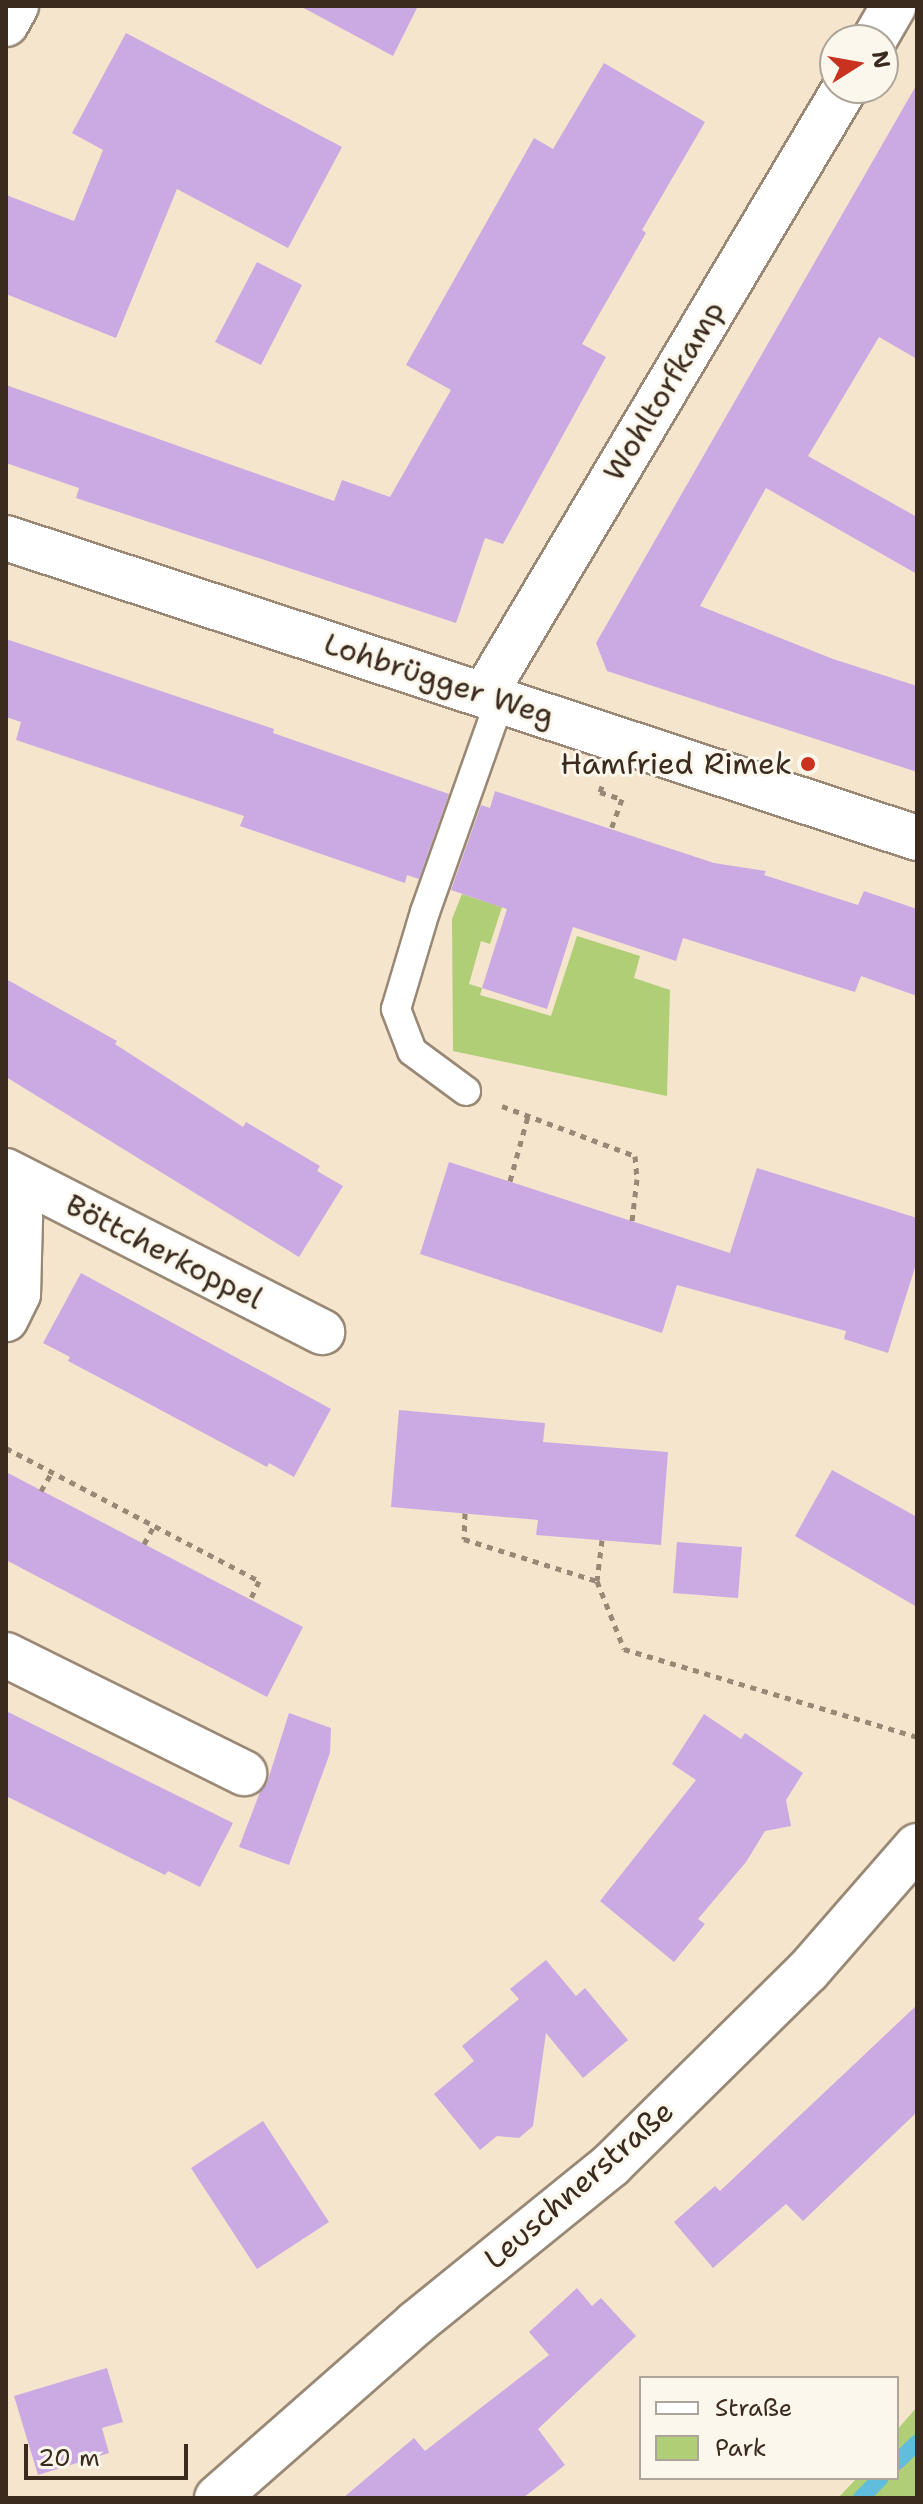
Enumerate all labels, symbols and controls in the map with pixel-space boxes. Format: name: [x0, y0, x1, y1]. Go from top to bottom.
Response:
north arrow: [819, 24, 899, 104]
text: N: [865, 48, 897, 71]
street label: Wohltorfkamp: [596, 294, 732, 488]
street label: Lohbrügger Weg: [319, 626, 559, 734]
place label: Hamfried Rimek: [560, 746, 792, 782]
marker: Hamfried Rimek: [799, 755, 817, 773]
street label: Böttcherkoppel: [59, 1187, 269, 1317]
street label: Leuschnerstraße: [477, 2093, 681, 2277]
legend: [639, 2376, 899, 2480]
text: Straße: [715, 2392, 792, 2424]
scale bar: [28, 2428, 192, 2478]
text: Park: [715, 2432, 767, 2464]
text: 20 m: [38, 2442, 100, 2474]

